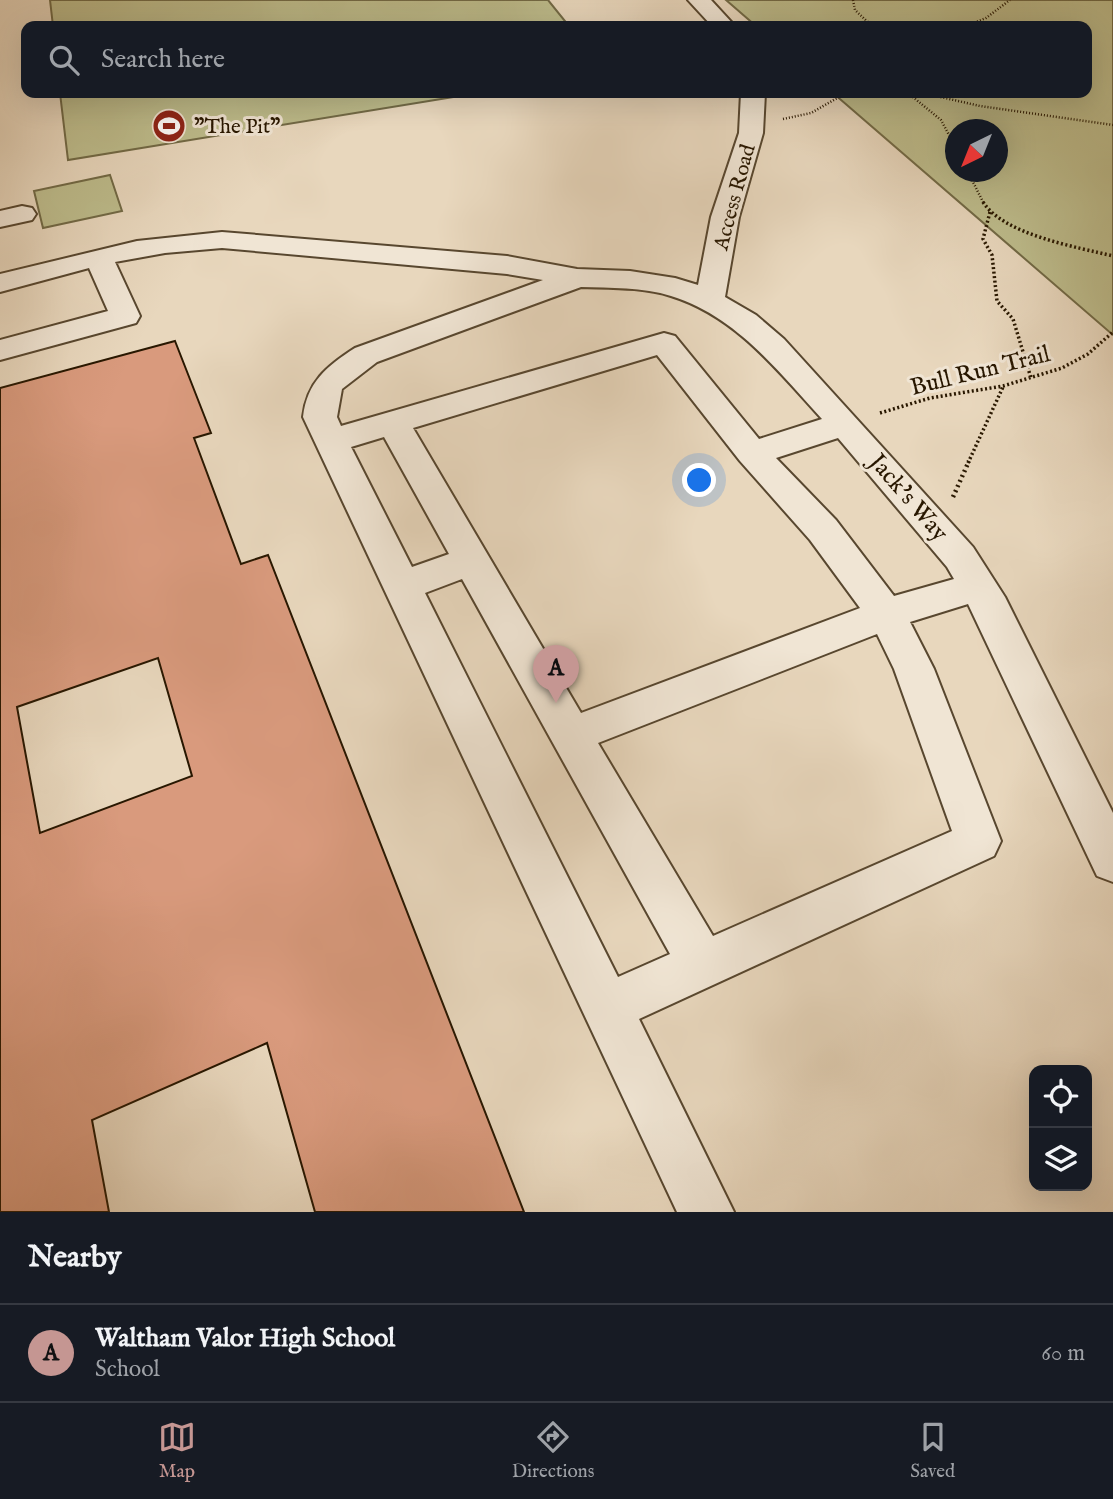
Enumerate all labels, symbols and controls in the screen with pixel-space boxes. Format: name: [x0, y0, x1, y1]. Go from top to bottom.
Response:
search box: [21, 21, 1092, 98]
icon: search: [45, 41, 83, 79]
text: Search here: [101, 43, 225, 76]
sports icon: "The Pit": [150, 107, 188, 145]
place label: "The Pit": [194, 114, 281, 141]
north arrow: [945, 119, 1008, 182]
street label: Access Road: [708, 141, 763, 254]
street label: Bull Run Trail: [907, 339, 1054, 404]
street label: Jack's Way: [859, 445, 955, 548]
your location: [682, 463, 716, 497]
pin: A: [533, 645, 579, 703]
map controls: [1029, 1065, 1092, 1191]
button: locate: [1029, 1065, 1092, 1128]
button: layers: [1029, 1128, 1092, 1191]
text: Nearby: [28, 1239, 121, 1277]
text: Waltham Valor High School: [95, 1322, 395, 1355]
text: A: [43, 1339, 59, 1368]
text: 60 m: [1041, 1339, 1085, 1368]
text: School: [95, 1355, 160, 1384]
tab: Map: [158, 1418, 196, 1484]
tab: Directions: [512, 1418, 594, 1484]
tab: Saved: [910, 1418, 955, 1484]

